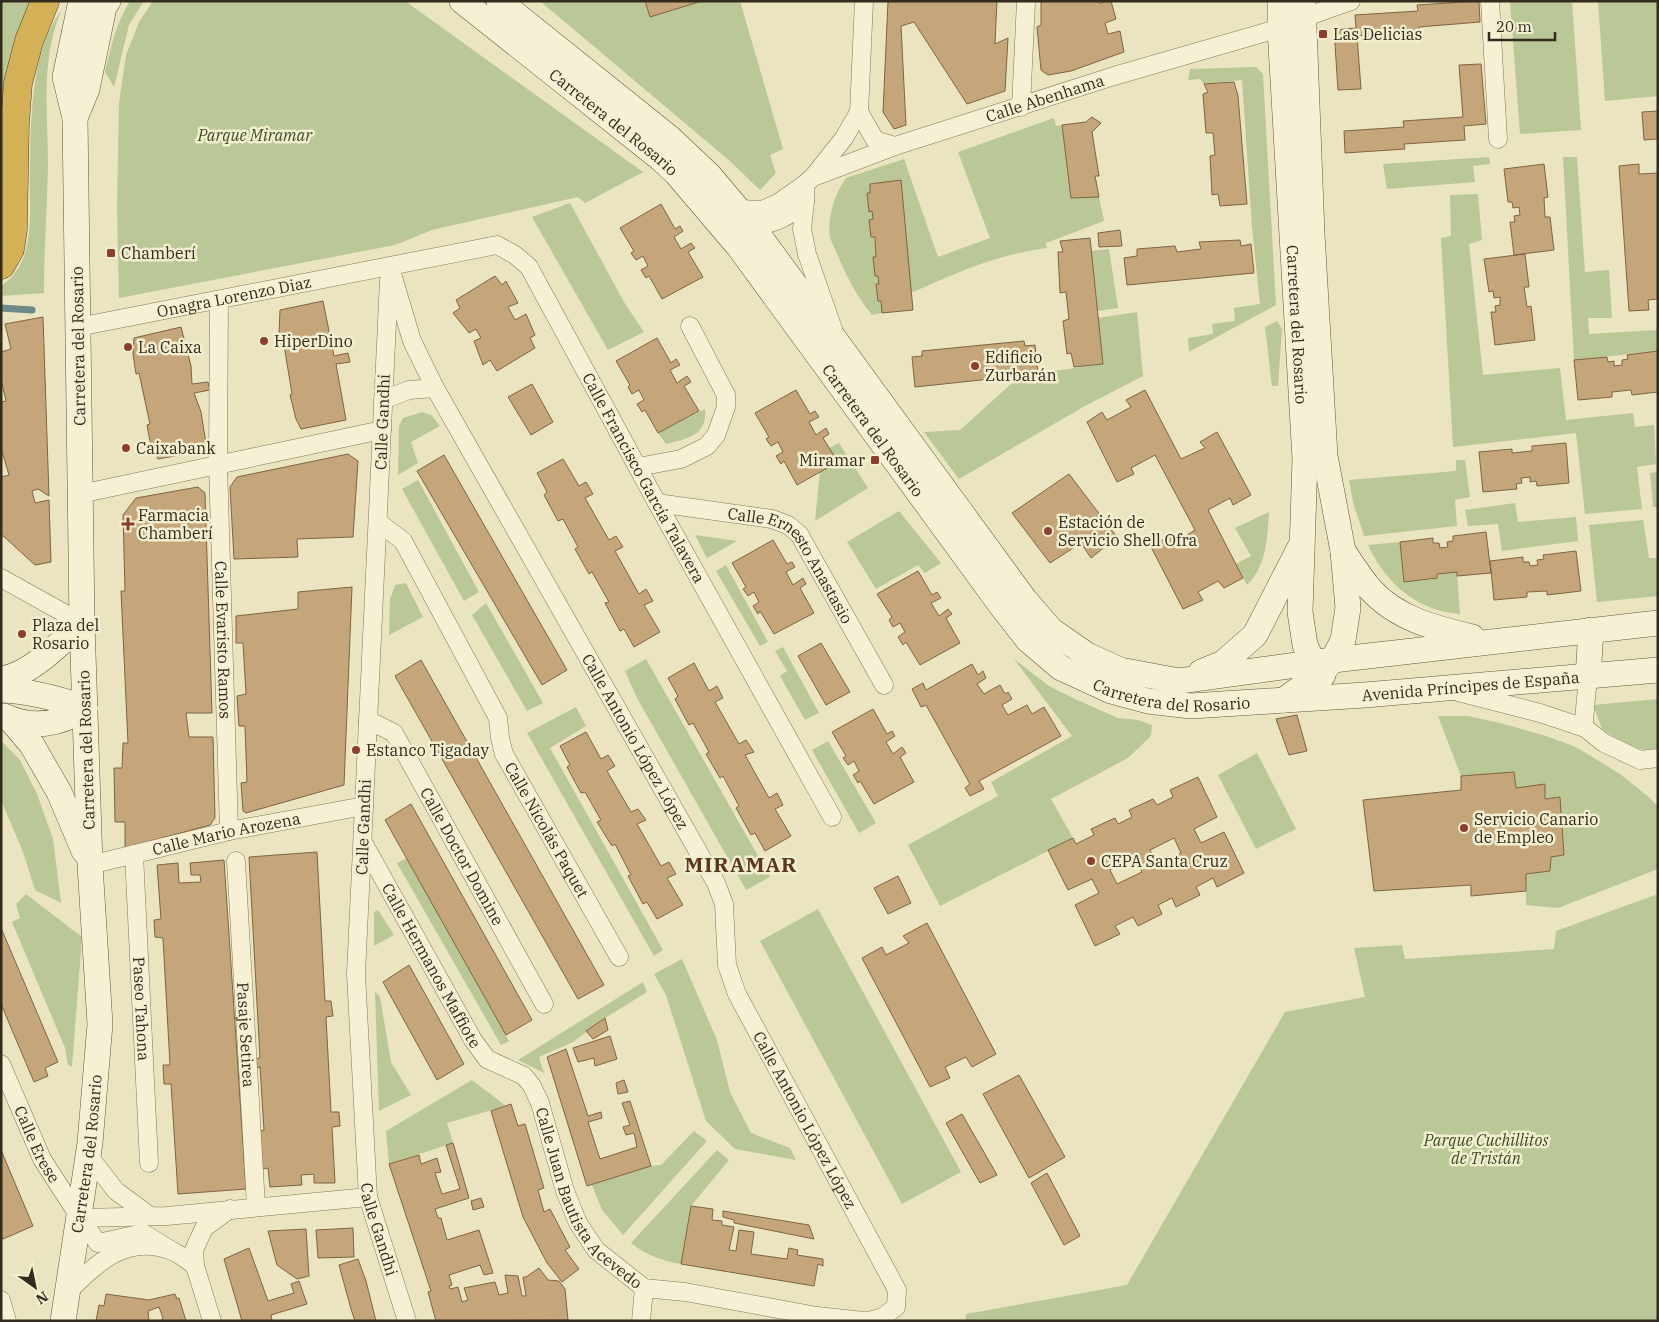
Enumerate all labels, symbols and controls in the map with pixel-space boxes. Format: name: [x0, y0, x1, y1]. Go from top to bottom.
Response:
scale bar: [1489, 10, 1555, 42]
text: 20 m: [1496, 17, 1532, 36]
place label: Las Delicias: [1333, 24, 1422, 44]
marker: Las Delicias: [1317, 28, 1329, 40]
street label: Carretera del Rosario: [545, 64, 682, 180]
street label: Calle Abenhama: [983, 70, 1107, 126]
park label: Parque Miramar: [197, 125, 313, 145]
place label: Chamberí: [121, 243, 196, 263]
street label: Carretera del Rosario: [1283, 244, 1312, 405]
marker: Chamberí: [105, 247, 117, 259]
street label: Carretera del Rosario: [67, 266, 89, 426]
street label: Onagra Lorenzo Diaz: [155, 272, 313, 321]
place label: HiperDino: [274, 331, 353, 351]
marker: HiperDino: [258, 335, 270, 347]
place label: La Caixa: [138, 337, 202, 357]
marker: La Caixa: [122, 341, 134, 353]
place label: Edificio Zurbarán: [985, 347, 1057, 385]
street label: Carretera del Rosario: [818, 360, 928, 501]
marker: Edificio Zurbarán: [969, 360, 981, 372]
street label: Calle Francisco García Talavera: [578, 369, 710, 587]
street label: Calle Gandhi: [370, 374, 394, 470]
place label: Caixabank: [136, 438, 216, 458]
marker: Caixabank: [120, 442, 132, 454]
place label: Miramar: [799, 450, 865, 470]
marker: Miramar: [869, 454, 881, 466]
street label: Calle Ernesto Anastasio: [726, 503, 857, 627]
place label: Farmacia Chamberí: [138, 505, 213, 543]
place label: Estación de Servicio Shell Ofra: [1058, 512, 1197, 550]
marker: Farmacia Chamberí: [122, 518, 134, 530]
marker: Estación de Servicio Shell Ofra: [1042, 525, 1054, 537]
street label: Calle Evaristo Ramos: [211, 561, 236, 719]
place label: Plaza del Rosario: [32, 615, 99, 653]
marker: Plaza del Rosario: [16, 628, 28, 640]
street label: Calle Antonio López López: [578, 650, 693, 833]
street label: Avenida Príncipes de España: [1361, 667, 1581, 705]
street label: Carretera del Rosario: [73, 670, 99, 830]
street label: Carretera del Rosario: [1090, 674, 1251, 716]
place label: Estanco Tigaday: [366, 740, 490, 760]
marker: Estanco Tigaday: [350, 744, 362, 756]
street label: Calle Nicolás Paquet: [501, 758, 593, 902]
street label: Calle Gandhi: [351, 779, 375, 875]
street label: Calle Doctor Domine: [416, 784, 508, 929]
street label: Calle Mario Arozena: [150, 808, 302, 859]
place label: Servicio Canario de Empleo: [1474, 809, 1598, 847]
marker: Servicio Canario de Empleo: [1458, 822, 1470, 834]
district label: MIRAMAR: [684, 850, 798, 878]
place label: CEPA Santa Cruz: [1101, 851, 1228, 871]
marker: CEPA Santa Cruz: [1085, 855, 1097, 867]
street label: Calle Hermanos Maffiote: [378, 880, 485, 1052]
street label: Paseo Tahona: [129, 956, 154, 1062]
street label: Pasaje Setirea: [233, 981, 259, 1088]
street label: Calle Antonio López López: [749, 1028, 861, 1212]
street label: Carretera del Rosario: [66, 1074, 106, 1234]
street label: Calle Erese: [10, 1103, 65, 1186]
street label: Calle Juan Bautista Acevedo: [532, 1105, 646, 1293]
park label: Parque Cuchillitos de Tristán: [1423, 1130, 1548, 1168]
street label: Calle Gandhi: [357, 1182, 402, 1278]
north arrow: [10, 1262, 60, 1312]
text: N: [33, 1287, 52, 1308]

